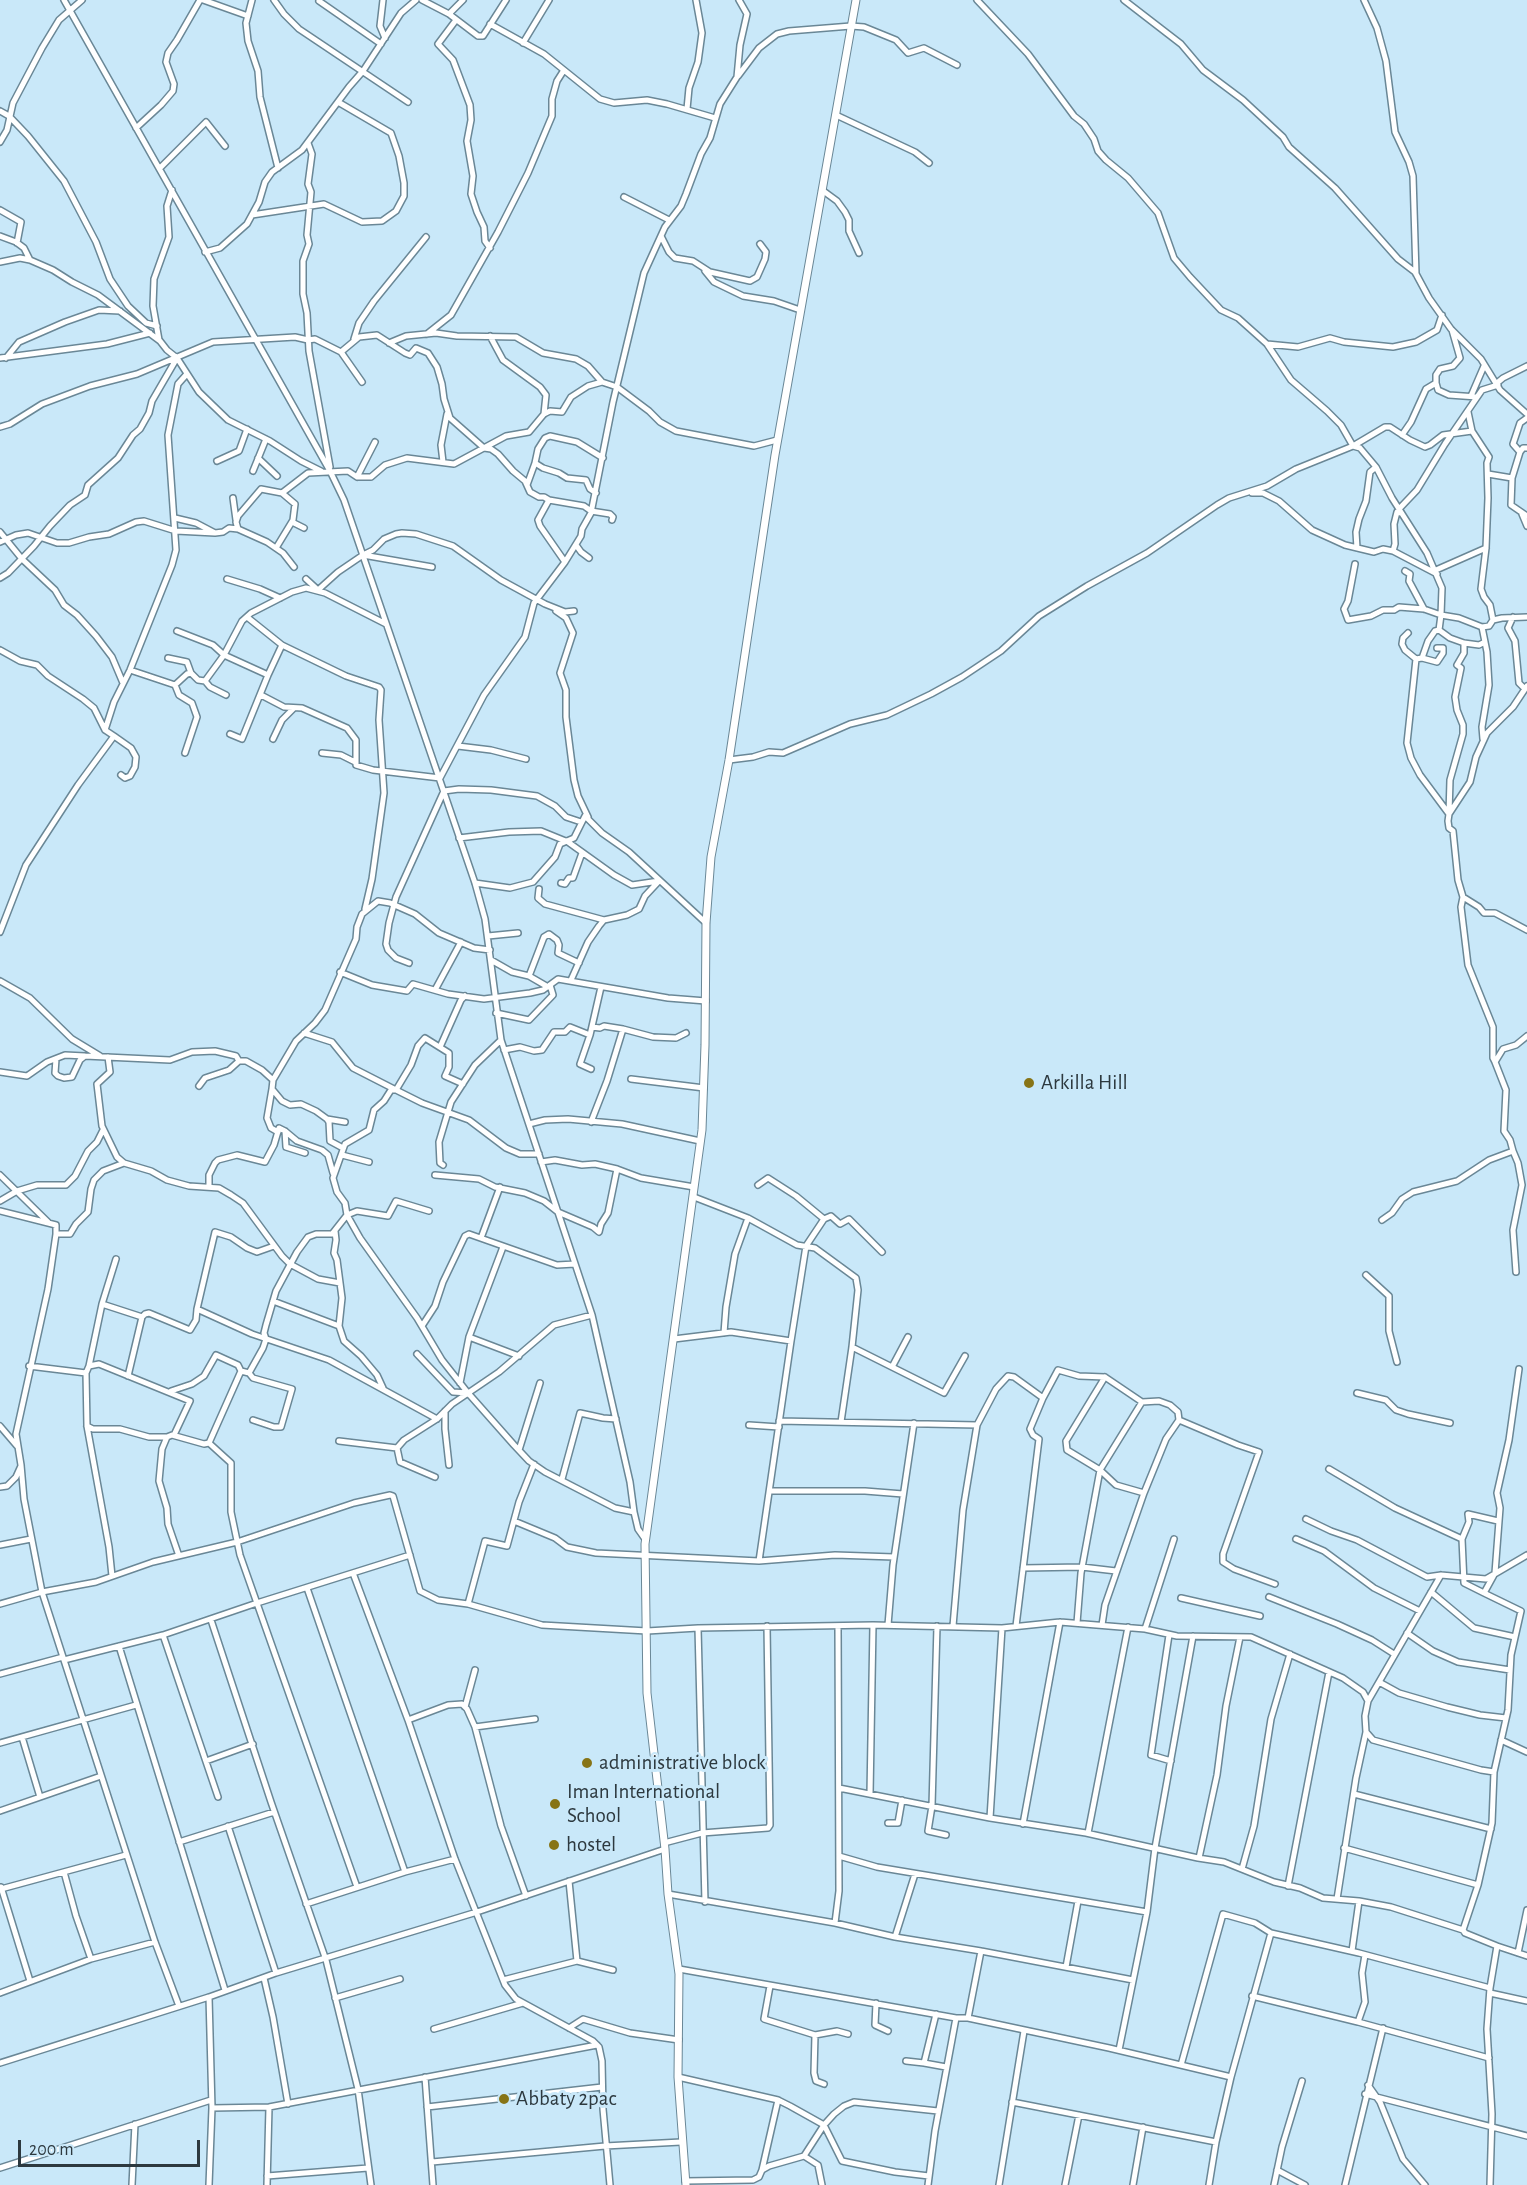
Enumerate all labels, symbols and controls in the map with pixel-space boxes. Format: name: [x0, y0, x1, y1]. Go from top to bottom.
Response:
place label: Arkilla Hill: [1041, 1070, 1128, 1096]
marker: Arkilla Hill: [1022, 1076, 1036, 1090]
place label: administrative block: [599, 1750, 766, 1776]
marker: administrative block: [580, 1756, 594, 1770]
place label: Iman International School: [567, 1779, 720, 1829]
marker: Iman International School: [548, 1797, 562, 1811]
place label: hostel: [566, 1832, 616, 1858]
marker: hostel: [547, 1838, 561, 1852]
place label: Abbaty 2pac: [516, 2086, 617, 2112]
marker: Abbaty 2pac: [497, 2092, 511, 2106]
scale bar: [21, 2128, 202, 2166]
text: 200 m: [29, 2141, 74, 2159]

